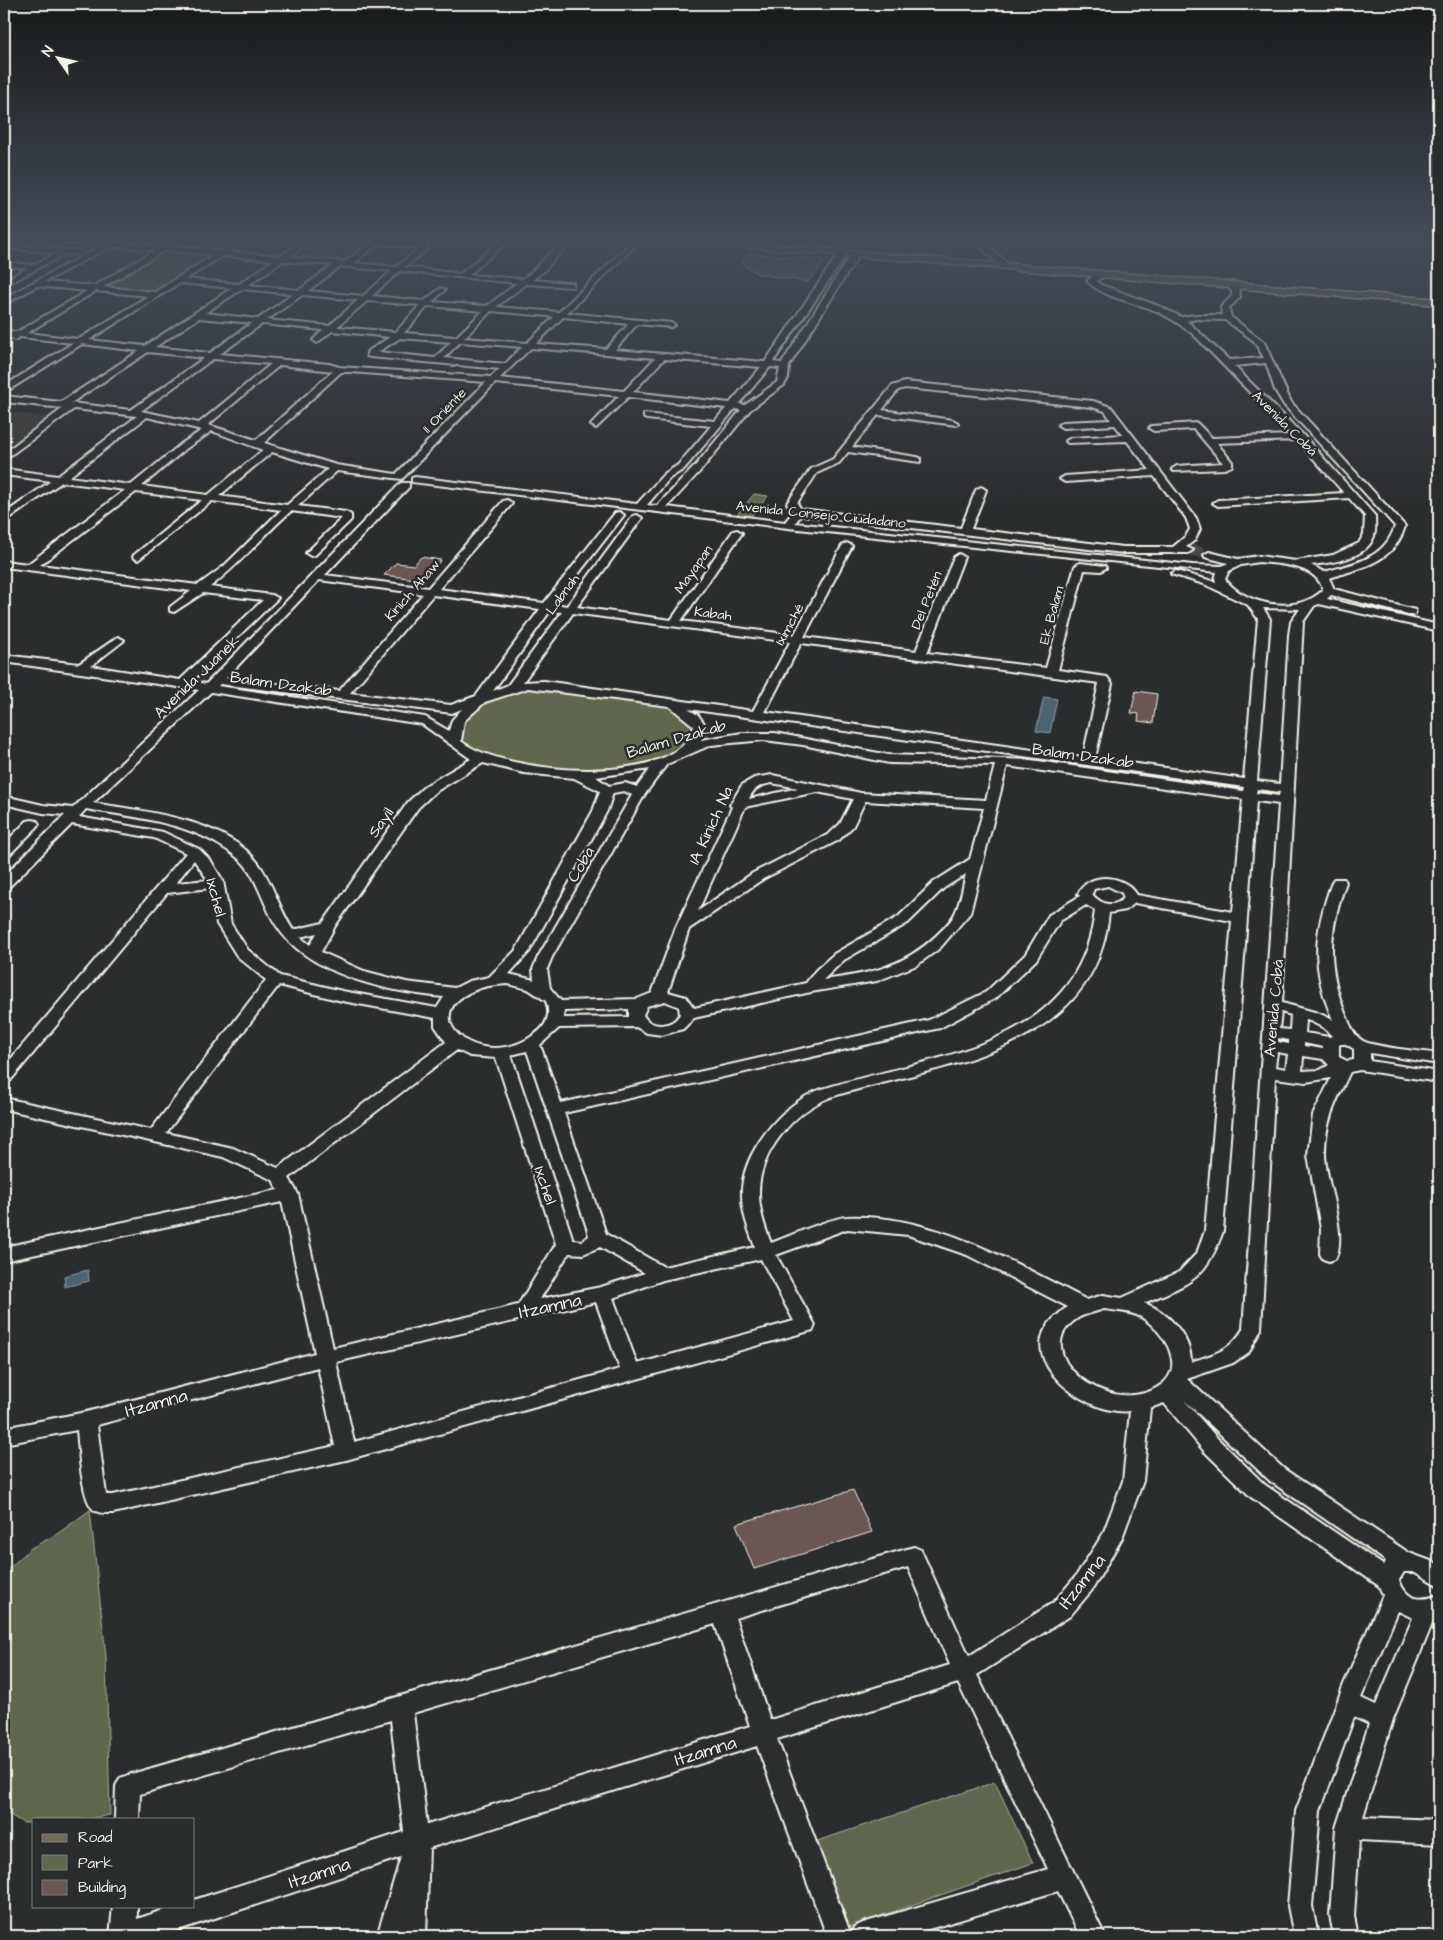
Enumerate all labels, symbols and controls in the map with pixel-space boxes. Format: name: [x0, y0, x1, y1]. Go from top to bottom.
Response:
north arrow: [32, 32, 82, 82]
text: N: [37, 42, 59, 61]
street label: 11 Oriente: [418, 383, 472, 438]
street label: Avenida Cobá: [1247, 386, 1322, 461]
street label: Avenida Consejo Ciudadano: [735, 496, 907, 534]
street label: Mayapan: [670, 541, 718, 598]
street label: Kinich Ahaw: [380, 556, 445, 626]
street label: Del Petén: [906, 568, 948, 632]
street label: Labnah: [541, 570, 584, 619]
street label: Ek Balam: [1035, 584, 1069, 647]
street label: Iximché: [770, 599, 809, 649]
street label: Kabah: [693, 602, 733, 626]
street label: Avenida Juanek: [149, 630, 245, 723]
street label: Balam Dzakab: [229, 666, 333, 702]
street label: Balam Dzakab: [624, 714, 729, 764]
street label: Balam Dzakab: [1031, 738, 1135, 774]
street label: 1A Kinich Na: [683, 783, 739, 868]
street label: Sayil: [363, 803, 400, 843]
street label: Coba: [562, 843, 600, 886]
street label: Ixchel: [200, 875, 232, 919]
street label: Avenida Cobá: [1259, 958, 1289, 1058]
street label: Ixchel: [528, 1163, 562, 1207]
street label: Itzamna: [516, 1287, 585, 1326]
street label: Itzamna: [122, 1382, 191, 1425]
street label: Itzamna: [1052, 1548, 1113, 1615]
street label: Itzamna: [671, 1729, 740, 1774]
legend: [32, 1818, 195, 1908]
text: Road: [78, 1827, 113, 1848]
street label: Itzamna: [285, 1851, 354, 1896]
text: Park: [78, 1853, 113, 1874]
text: Building: [78, 1877, 126, 1899]

